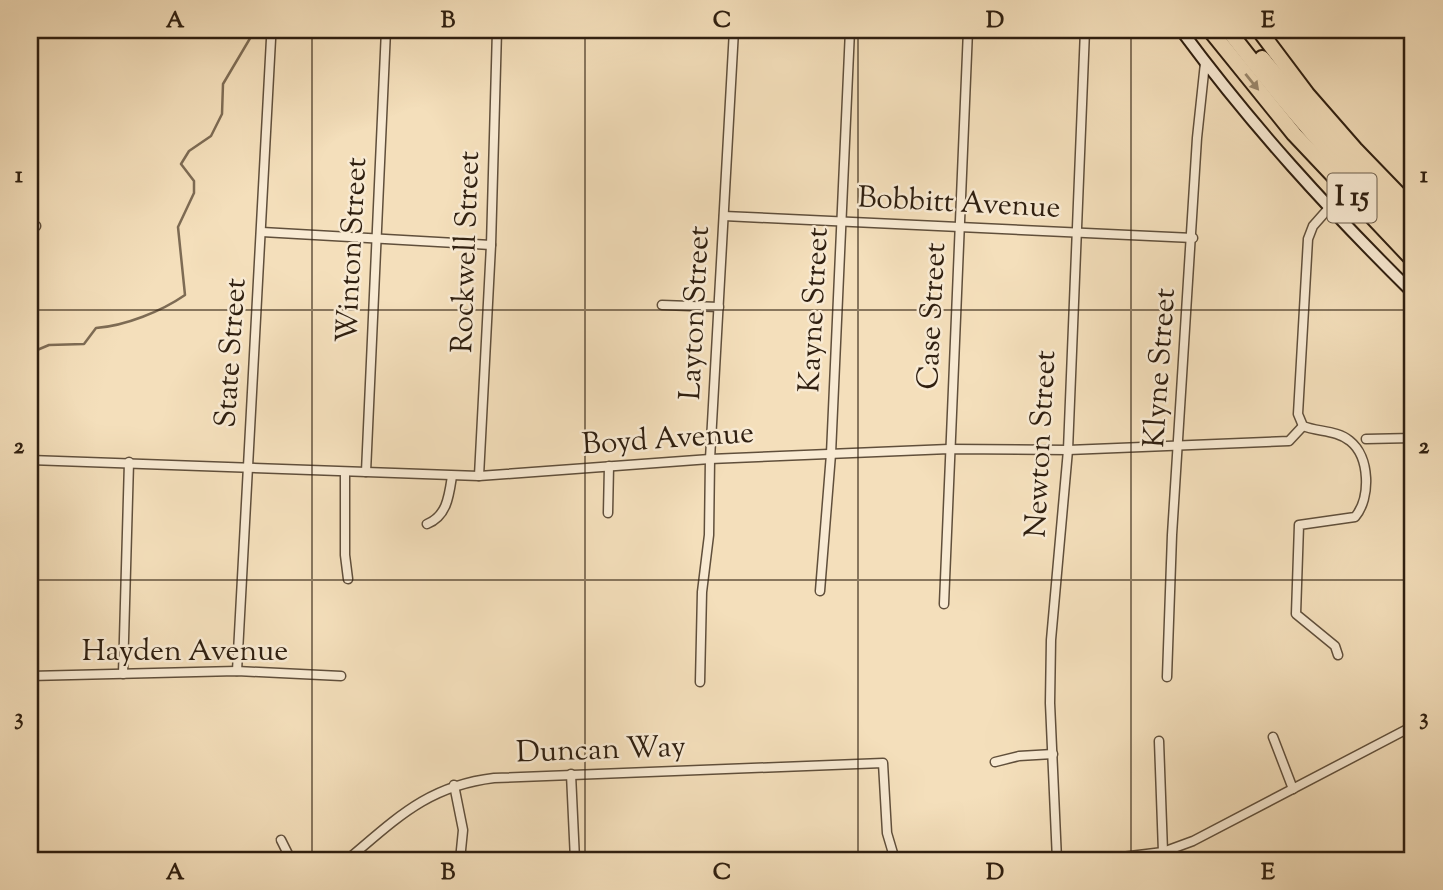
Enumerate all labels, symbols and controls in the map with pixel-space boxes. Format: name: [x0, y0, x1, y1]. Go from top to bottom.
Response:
text: A: [166, 5, 185, 38]
text: B: [441, 5, 456, 38]
text: C: [713, 5, 731, 38]
text: D: [986, 5, 1004, 38]
text: E: [1261, 5, 1275, 38]
one-way arrow: [1244, 74, 1259, 91]
street label: Rockwell Street: [442, 150, 492, 354]
street label: Winton Street: [327, 156, 379, 344]
text: 1: [15, 160, 23, 193]
text: 1: [1420, 160, 1428, 193]
road number: I 15: [1328, 174, 1376, 222]
street label: Bobbitt Avenue: [856, 177, 1062, 231]
street label: Layton Street: [670, 225, 722, 401]
street label: Kayne Street: [789, 226, 841, 394]
street label: Case Street: [908, 241, 958, 391]
street label: State Street: [205, 277, 259, 429]
street label: Klyne Street: [1134, 287, 1188, 449]
street label: Newton Street: [1016, 349, 1068, 539]
street label: Boyd Avenue: [581, 413, 755, 467]
text: 2: [14, 431, 25, 464]
text: 2: [1419, 431, 1430, 464]
street label: Hayden Avenue: [82, 631, 288, 674]
text: 3: [14, 702, 24, 735]
text: 3: [1419, 702, 1429, 735]
street label: Duncan Way: [515, 727, 687, 775]
text: A: [166, 857, 185, 890]
text: B: [441, 857, 456, 890]
text: C: [713, 857, 731, 890]
text: D: [986, 857, 1004, 890]
text: E: [1261, 857, 1275, 890]

